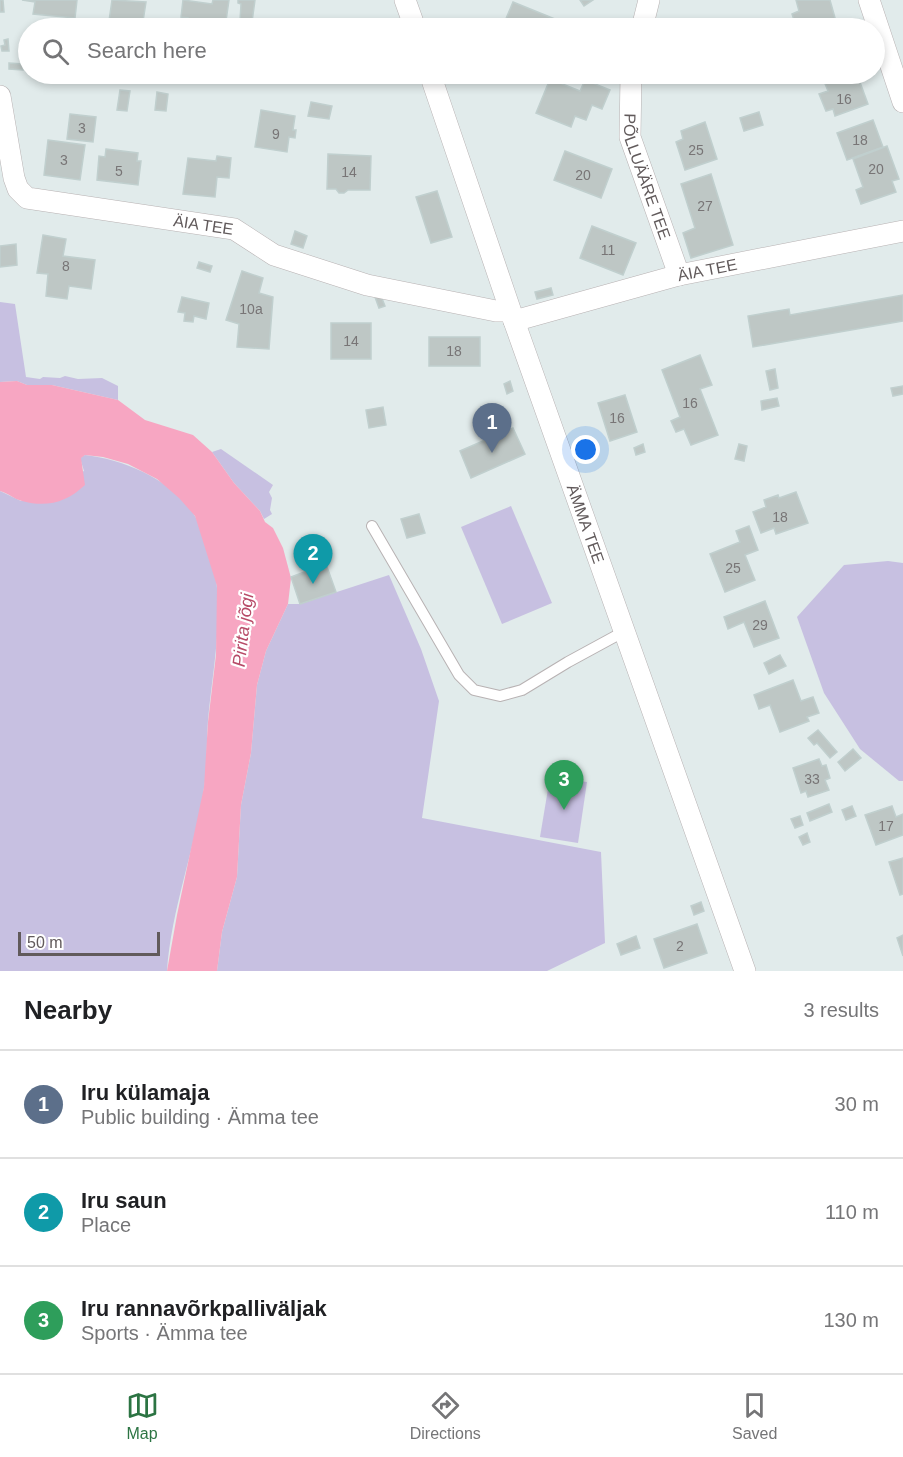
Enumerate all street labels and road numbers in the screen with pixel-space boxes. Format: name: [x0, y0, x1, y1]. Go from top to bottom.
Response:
street label: PÕLLUÄÄRE TEE: [622, 113, 674, 241]
street label: ÄIA TEE: [172, 212, 234, 237]
street label: ÄIA TEE: [676, 255, 738, 284]
street label: ÄMMA TEE: [564, 482, 608, 565]

